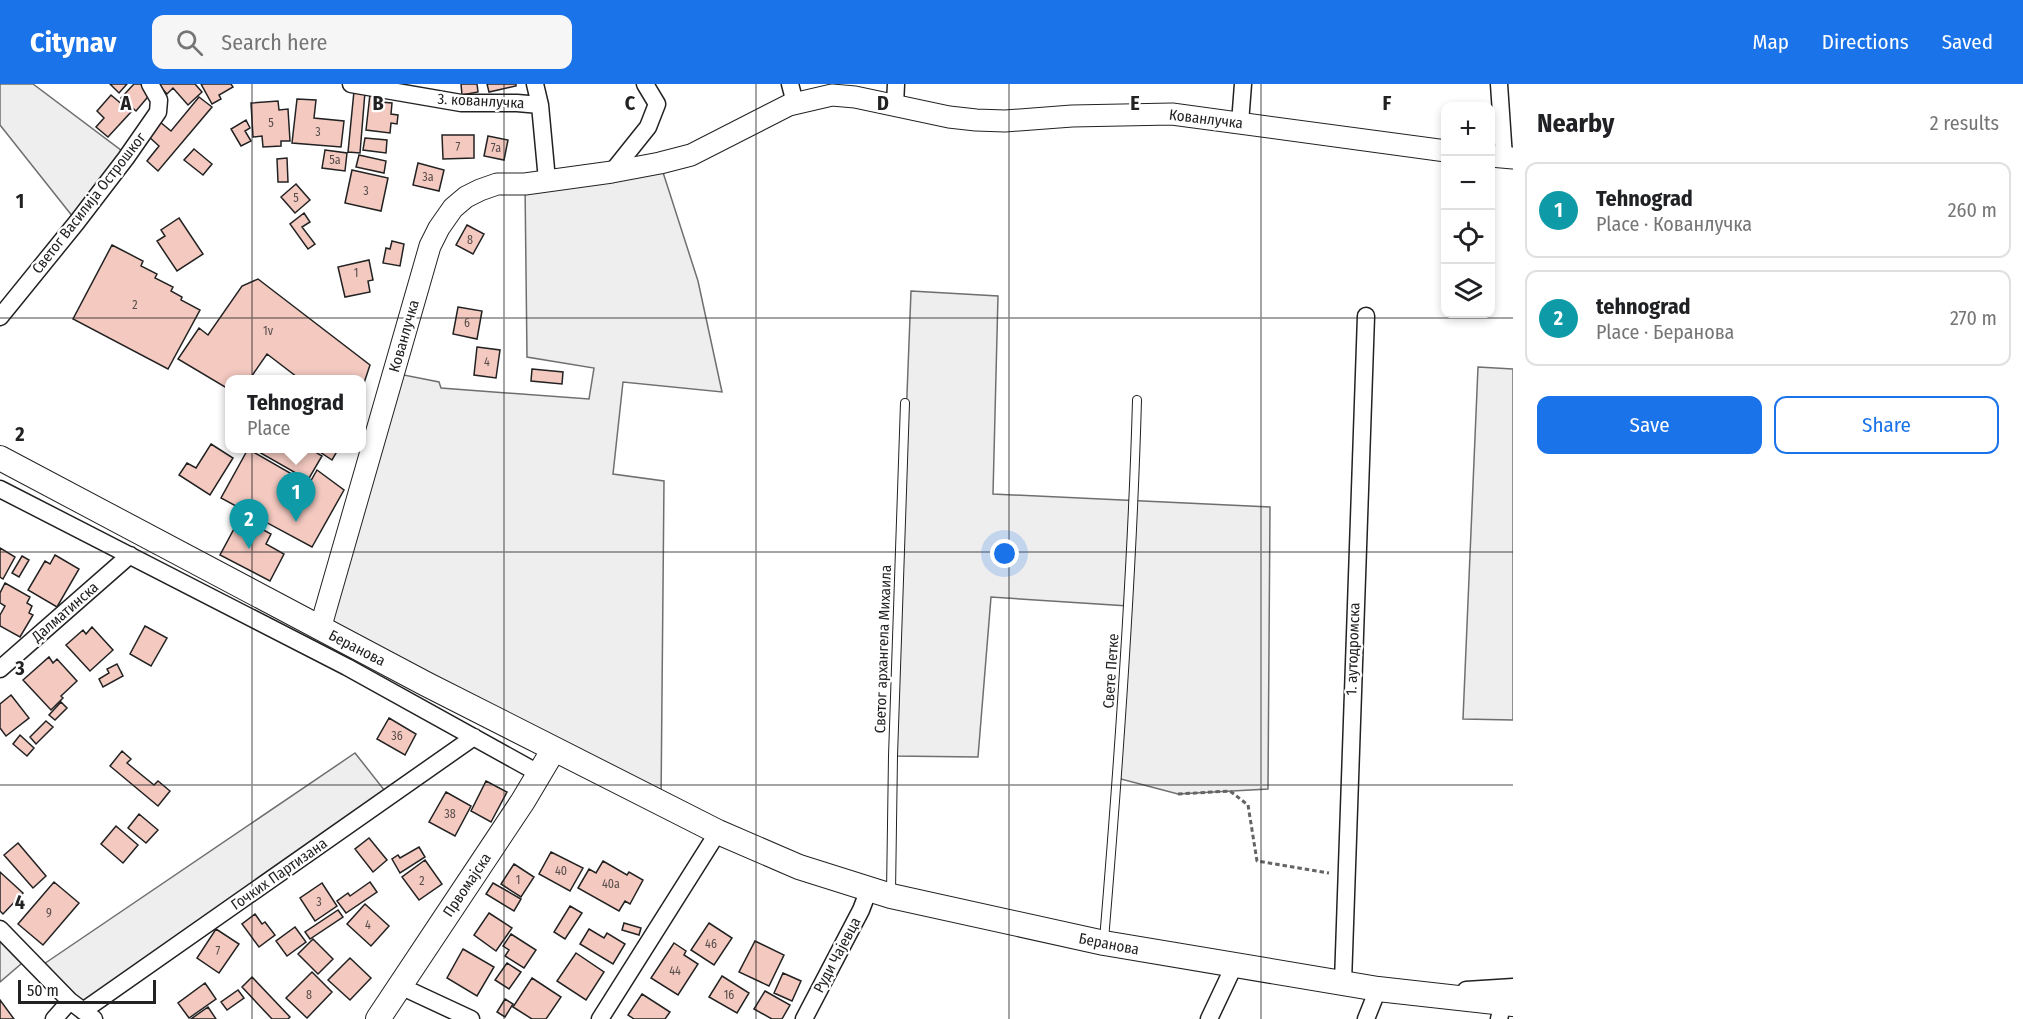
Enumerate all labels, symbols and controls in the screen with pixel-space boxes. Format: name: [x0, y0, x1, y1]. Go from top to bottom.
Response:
search box: [152, 15, 572, 69]
text: Citynav: [30, 26, 116, 59]
icon: search: [173, 26, 206, 59]
text: Search here: [221, 29, 327, 56]
text: Map: [1752, 29, 1789, 55]
text: Directions: [1822, 29, 1909, 55]
text: Saved: [1942, 29, 1993, 55]
street label: 3. кованлучка: [437, 90, 525, 112]
text: A: [120, 91, 133, 115]
text: B: [372, 91, 384, 115]
text: C: [625, 91, 636, 115]
text: D: [877, 91, 889, 115]
text: E: [1130, 91, 1140, 115]
text: F: [1383, 91, 1392, 115]
map controls: [1441, 102, 1495, 318]
button: +: [1441, 102, 1495, 156]
street label: Кованлучка: [1168, 106, 1244, 132]
text: Nearby: [1537, 108, 1614, 139]
text: 2 results: [1930, 111, 1999, 135]
house number: 5: [268, 116, 274, 130]
house number: 3: [315, 125, 321, 139]
street label: Светог Василија Острошког: [28, 129, 150, 277]
house number: 7: [456, 140, 461, 154]
house number: 7a: [491, 141, 501, 155]
house number: 5a: [329, 153, 341, 167]
button: −: [1441, 156, 1495, 210]
house number: 3a: [422, 170, 434, 184]
house number: 3: [363, 184, 369, 198]
text: Tehnograd: [1596, 185, 1693, 212]
text: 1: [16, 189, 24, 213]
house number: 5: [293, 191, 299, 205]
text: 1: [1554, 198, 1563, 222]
text: 260 m: [1948, 198, 1997, 222]
button: locate: [1441, 210, 1495, 264]
text: Place · Кованлучка: [1596, 212, 1752, 236]
house number: 8: [467, 233, 473, 247]
button: layers: [1441, 264, 1495, 318]
house number: 1: [354, 266, 358, 280]
text: tehnograd: [1596, 293, 1691, 320]
house number: 2: [132, 298, 138, 312]
street label: Кованлучка: [385, 298, 423, 374]
text: 2: [1554, 306, 1563, 330]
text: 270 m: [1950, 306, 1997, 330]
house number: 6: [464, 316, 470, 330]
text: Place · Беранова: [1596, 320, 1734, 344]
house number: 1v: [263, 324, 274, 338]
house number: 4: [484, 355, 490, 369]
popup: [225, 375, 366, 453]
text: Tehnograd: [247, 389, 344, 416]
button: Save: [1537, 396, 1762, 454]
button: Share: [1774, 396, 1999, 454]
text: Place: [247, 416, 290, 440]
text: 2: [14, 422, 25, 446]
pin: 1: [276, 472, 316, 522]
pin: 2: [230, 500, 268, 549]
your location: [990, 539, 1019, 568]
street label: Светог архангела Михаила: [871, 564, 895, 734]
street label: Далматинска: [27, 578, 102, 646]
street label: 1. аутодромска: [1342, 602, 1364, 696]
street label: Беранова: [326, 626, 388, 670]
street label: Свете Петке: [1099, 633, 1123, 709]
text: 3: [14, 656, 25, 680]
house number: 36: [391, 729, 403, 743]
house number: 38: [444, 807, 456, 821]
street label: Гочких Партизана: [227, 834, 331, 914]
street label: Првомајска: [439, 850, 495, 920]
house number: 40: [555, 864, 567, 878]
house number: 1: [516, 873, 520, 887]
house number: 2: [419, 874, 425, 888]
house number: 40a: [602, 877, 620, 891]
text: 4: [15, 890, 25, 914]
house number: 3: [316, 895, 322, 909]
house number: 9: [46, 906, 52, 920]
street label: Руди Чајевца: [810, 914, 864, 996]
house number: 4: [365, 918, 371, 932]
street label: Беранова: [1077, 929, 1141, 959]
house number: 46: [705, 937, 717, 951]
house number: 7: [216, 944, 221, 958]
house number: 44: [669, 964, 681, 978]
scale bar: [18, 977, 156, 1004]
text: 50 m: [27, 981, 59, 1000]
house number: 8: [306, 988, 312, 1002]
house number: 16: [724, 988, 734, 1002]

